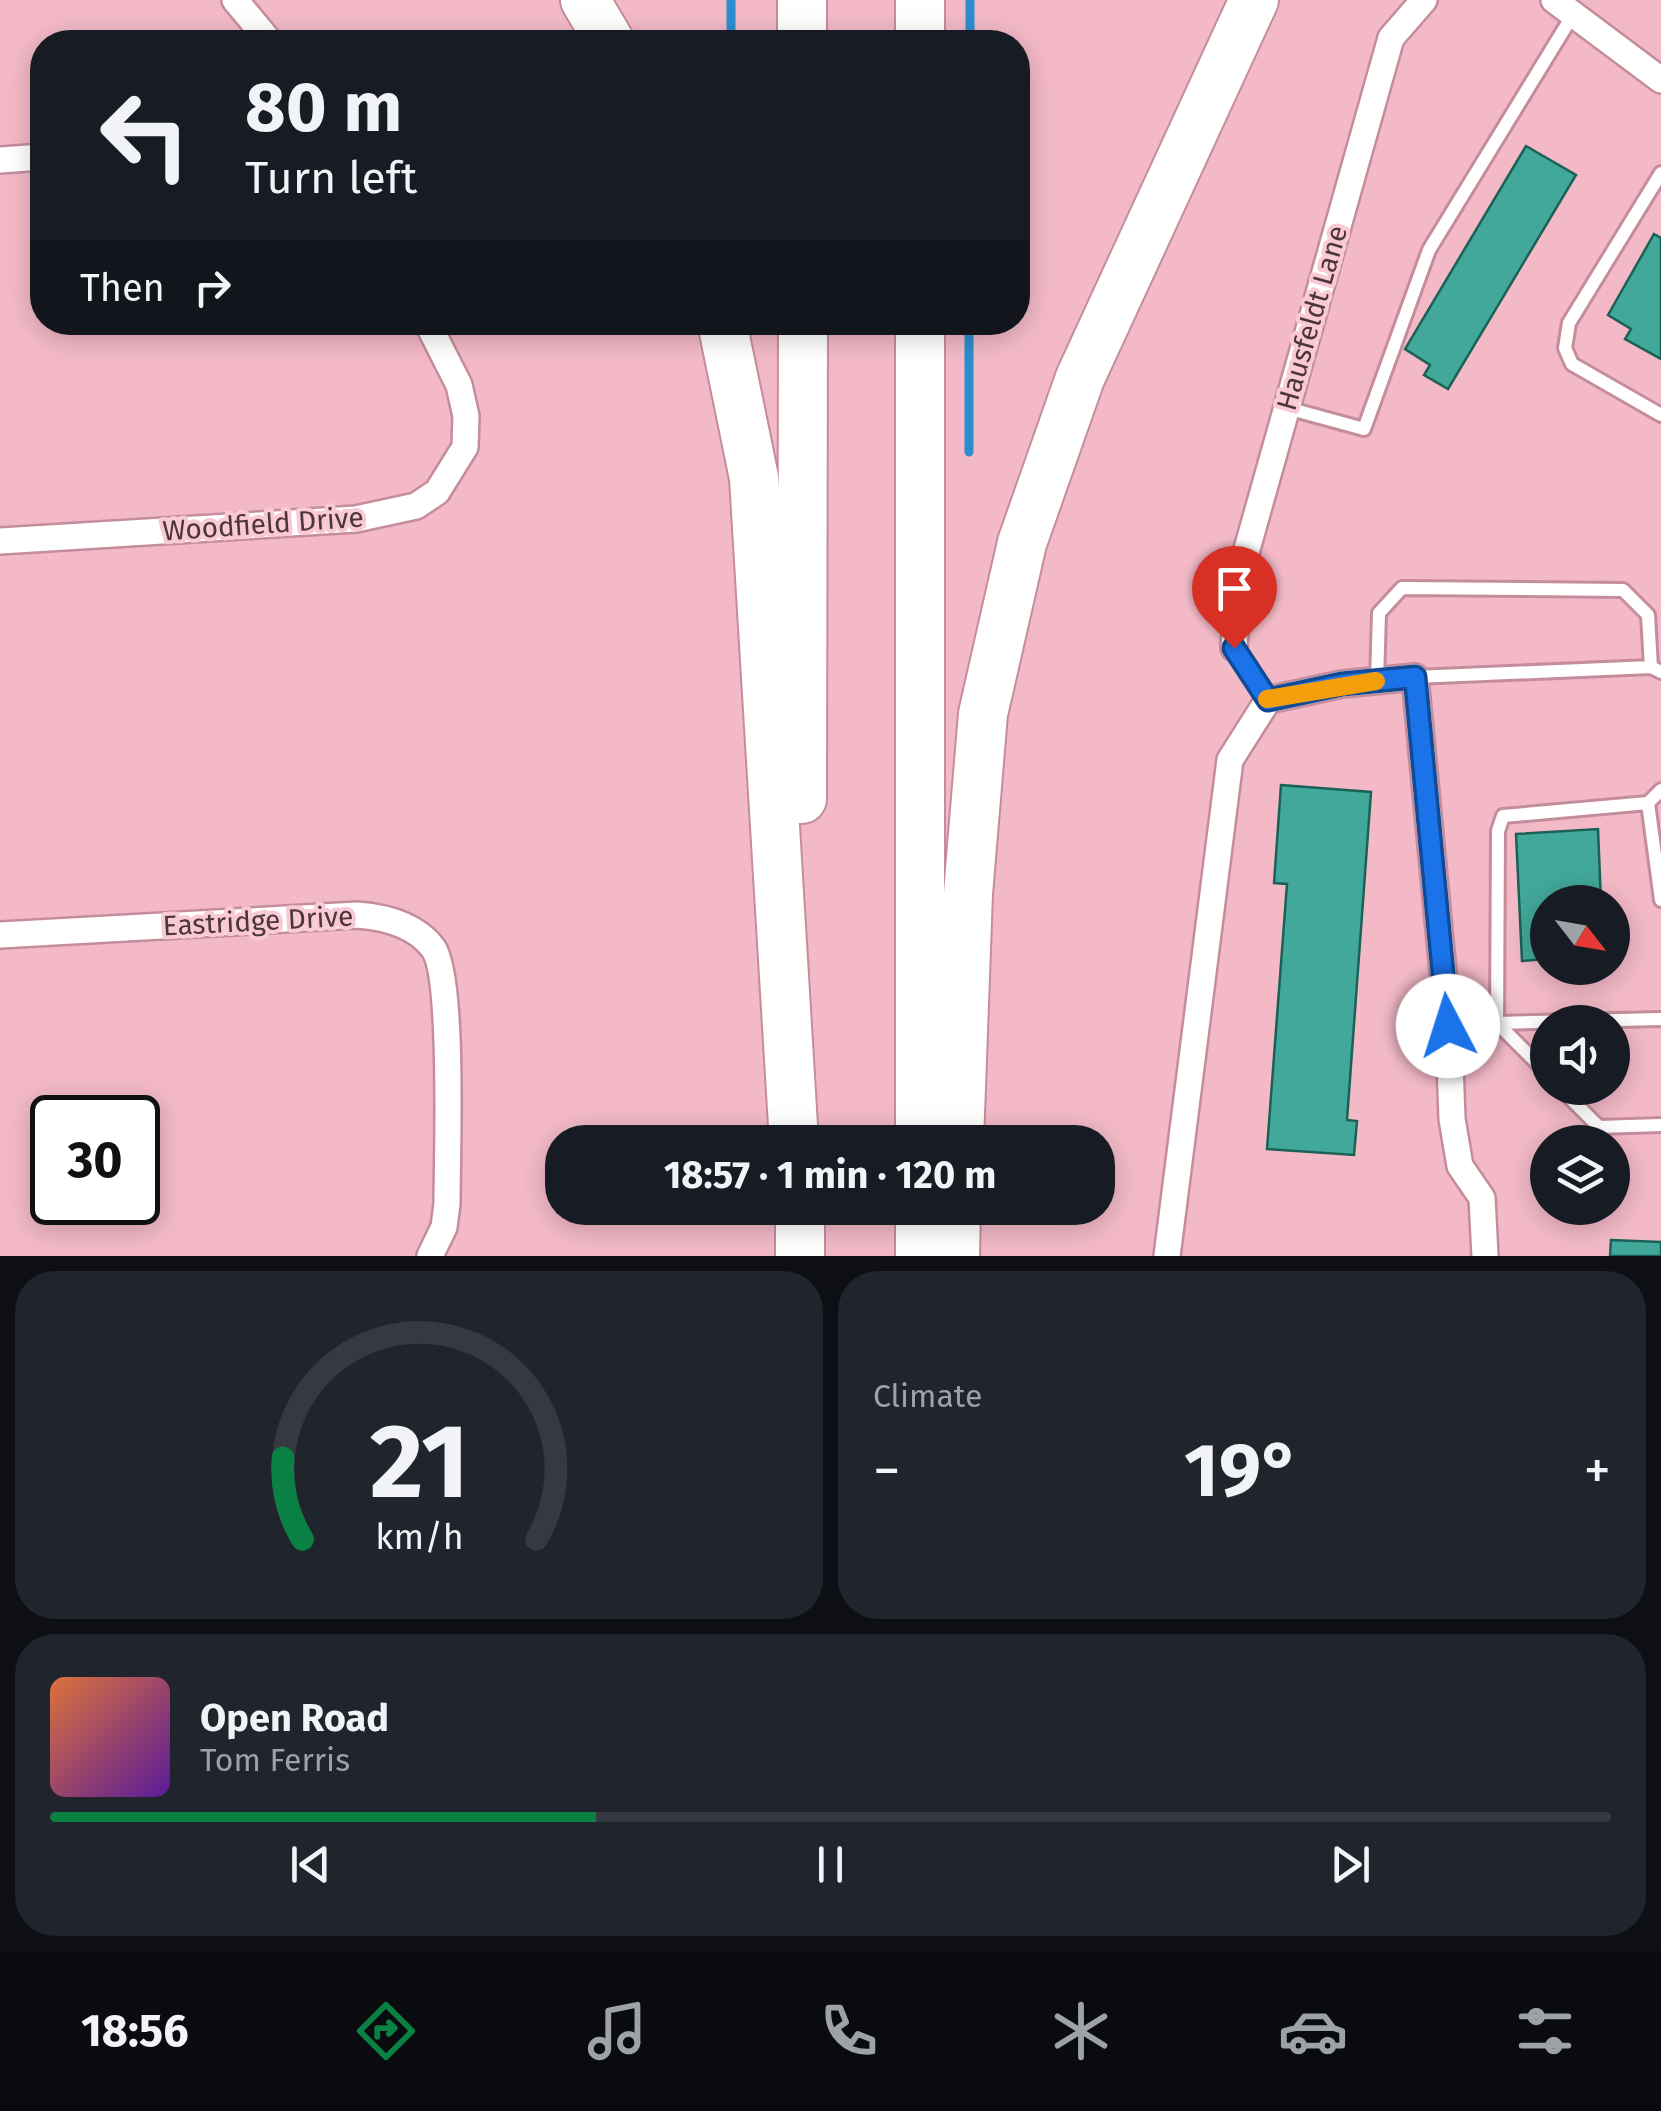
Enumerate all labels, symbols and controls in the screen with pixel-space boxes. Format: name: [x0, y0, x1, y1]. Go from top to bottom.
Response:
text: 80 m: [245, 66, 402, 150]
icon: left: [80, 70, 210, 200]
text: Turn left: [245, 151, 417, 205]
street label: Hausfeldt Lane: [1270, 222, 1354, 414]
icon: right: [185, 260, 240, 315]
text: Then: [80, 265, 165, 311]
street label: Woodfield Drive: [161, 501, 365, 547]
pin: [1192, 546, 1277, 649]
icon: arrive: [1207, 561, 1262, 616]
north arrow: [1530, 885, 1630, 985]
map controls: [1530, 885, 1630, 1225]
street label: Eastridge Drive: [162, 900, 354, 942]
position arrow: [1396, 974, 1500, 1078]
button: sound: [1530, 1005, 1630, 1105]
speed limit sign: 30: [30, 1095, 160, 1225]
button: layers: [1530, 1125, 1630, 1225]
text: 18:57 · 1 min · 120 m: [664, 1152, 996, 1198]
text: Climate: [873, 1377, 982, 1415]
text: 21: [369, 1400, 469, 1525]
text: 19°: [1184, 1426, 1300, 1516]
text: −: [873, 1438, 901, 1504]
text: +: [1584, 1438, 1611, 1504]
text: km/h: [375, 1516, 463, 1558]
text: Open Road: [200, 1695, 389, 1741]
text: Tom Ferris: [200, 1741, 350, 1779]
icon: previous: [283, 1837, 338, 1892]
icon: pause: [803, 1837, 858, 1892]
icon: next: [1323, 1837, 1378, 1892]
icon: directions: [351, 1996, 421, 2066]
icon: music: [582, 1996, 652, 2066]
icon: phone: [814, 1996, 884, 2066]
icon: climate: [1046, 1996, 1116, 2066]
icon: car: [1278, 1996, 1348, 2066]
icon: filters: [1510, 1996, 1580, 2066]
text: 18:56: [81, 2004, 189, 2058]

